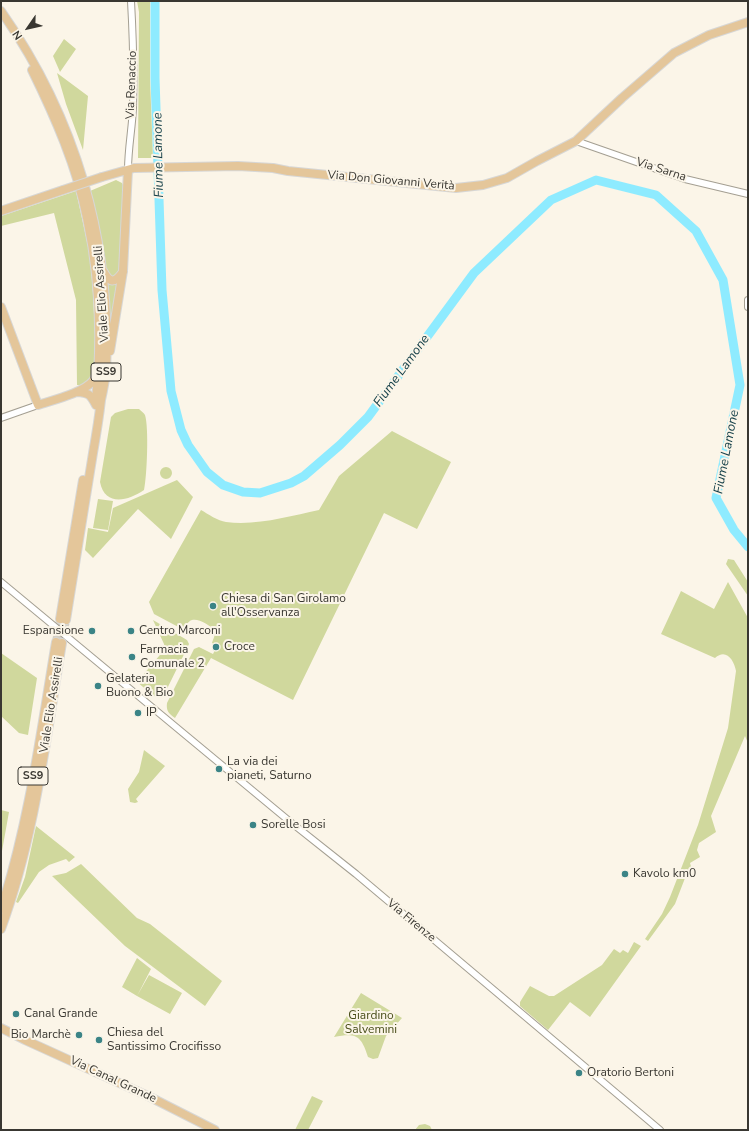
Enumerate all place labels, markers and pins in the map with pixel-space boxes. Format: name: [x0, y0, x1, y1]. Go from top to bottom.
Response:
place label: Chiesa di San Girolamo all'Osservanza: [221, 592, 346, 620]
marker: Chiesa di San Girolamo all'Osservanza: [208, 601, 218, 611]
place label: Espansione: [23, 624, 84, 638]
place label: Centro Marconi: [139, 624, 221, 638]
marker: Espansione: [87, 626, 97, 636]
marker: Centro Marconi: [126, 626, 136, 636]
place label: Croce: [224, 640, 255, 654]
marker: Croce: [211, 642, 221, 652]
place label: Farmacia Comunale 2: [140, 643, 205, 671]
marker: Farmacia Comunale 2: [127, 652, 137, 662]
place label: Gelateria Buono & Bio: [106, 672, 173, 700]
marker: Gelateria Buono & Bio: [93, 681, 103, 691]
place label: IP: [146, 706, 157, 720]
marker: IP: [133, 708, 143, 718]
place label: La via dei pianeti, Saturno: [227, 755, 312, 783]
marker: La via dei pianeti, Saturno: [214, 764, 224, 774]
place label: Sorelle Bosi: [261, 818, 326, 832]
marker: Sorelle Bosi: [248, 820, 258, 830]
place label: Kavolo km0: [633, 867, 696, 881]
marker: Kavolo km0: [620, 869, 630, 879]
place label: Canal Grande: [24, 1007, 98, 1021]
marker: Canal Grande: [11, 1009, 21, 1019]
place label: Chiesa del Santissimo Crocifisso: [107, 1026, 221, 1054]
place label: Bio Marchè: [11, 1028, 71, 1042]
marker: Bio Marchè: [74, 1030, 84, 1040]
marker: Chiesa del Santissimo Crocifisso: [94, 1035, 104, 1045]
place label: Oratorio Bertoni: [587, 1066, 674, 1080]
marker: Oratorio Bertoni: [574, 1068, 584, 1078]

